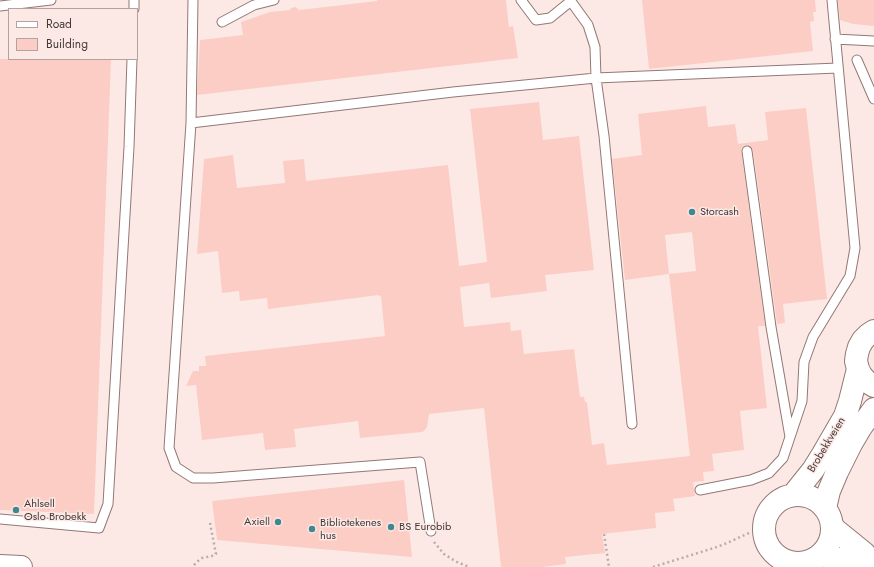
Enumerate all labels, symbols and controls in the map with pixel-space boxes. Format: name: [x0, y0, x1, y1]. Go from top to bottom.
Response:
legend: [8, 8, 138, 60]
text: Road: [46, 15, 72, 33]
text: Building: [46, 35, 88, 53]
place label: Storcash: [700, 205, 739, 219]
marker: Storcash: [687, 207, 697, 217]
street label: Brobekkveien: [805, 415, 849, 475]
place label: Ahlsell Oslo Brobekk: [24, 497, 86, 523]
marker: Ahlsell Oslo Brobekk: [11, 505, 21, 515]
place label: Axiell: [244, 515, 270, 529]
place label: Bibliotekenes hus: [320, 516, 381, 542]
marker: Axiell: [273, 517, 283, 527]
place label: BS Eurobib: [399, 520, 451, 534]
marker: BS Eurobib: [386, 522, 396, 532]
marker: Bibliotekenes hus: [307, 524, 317, 534]

